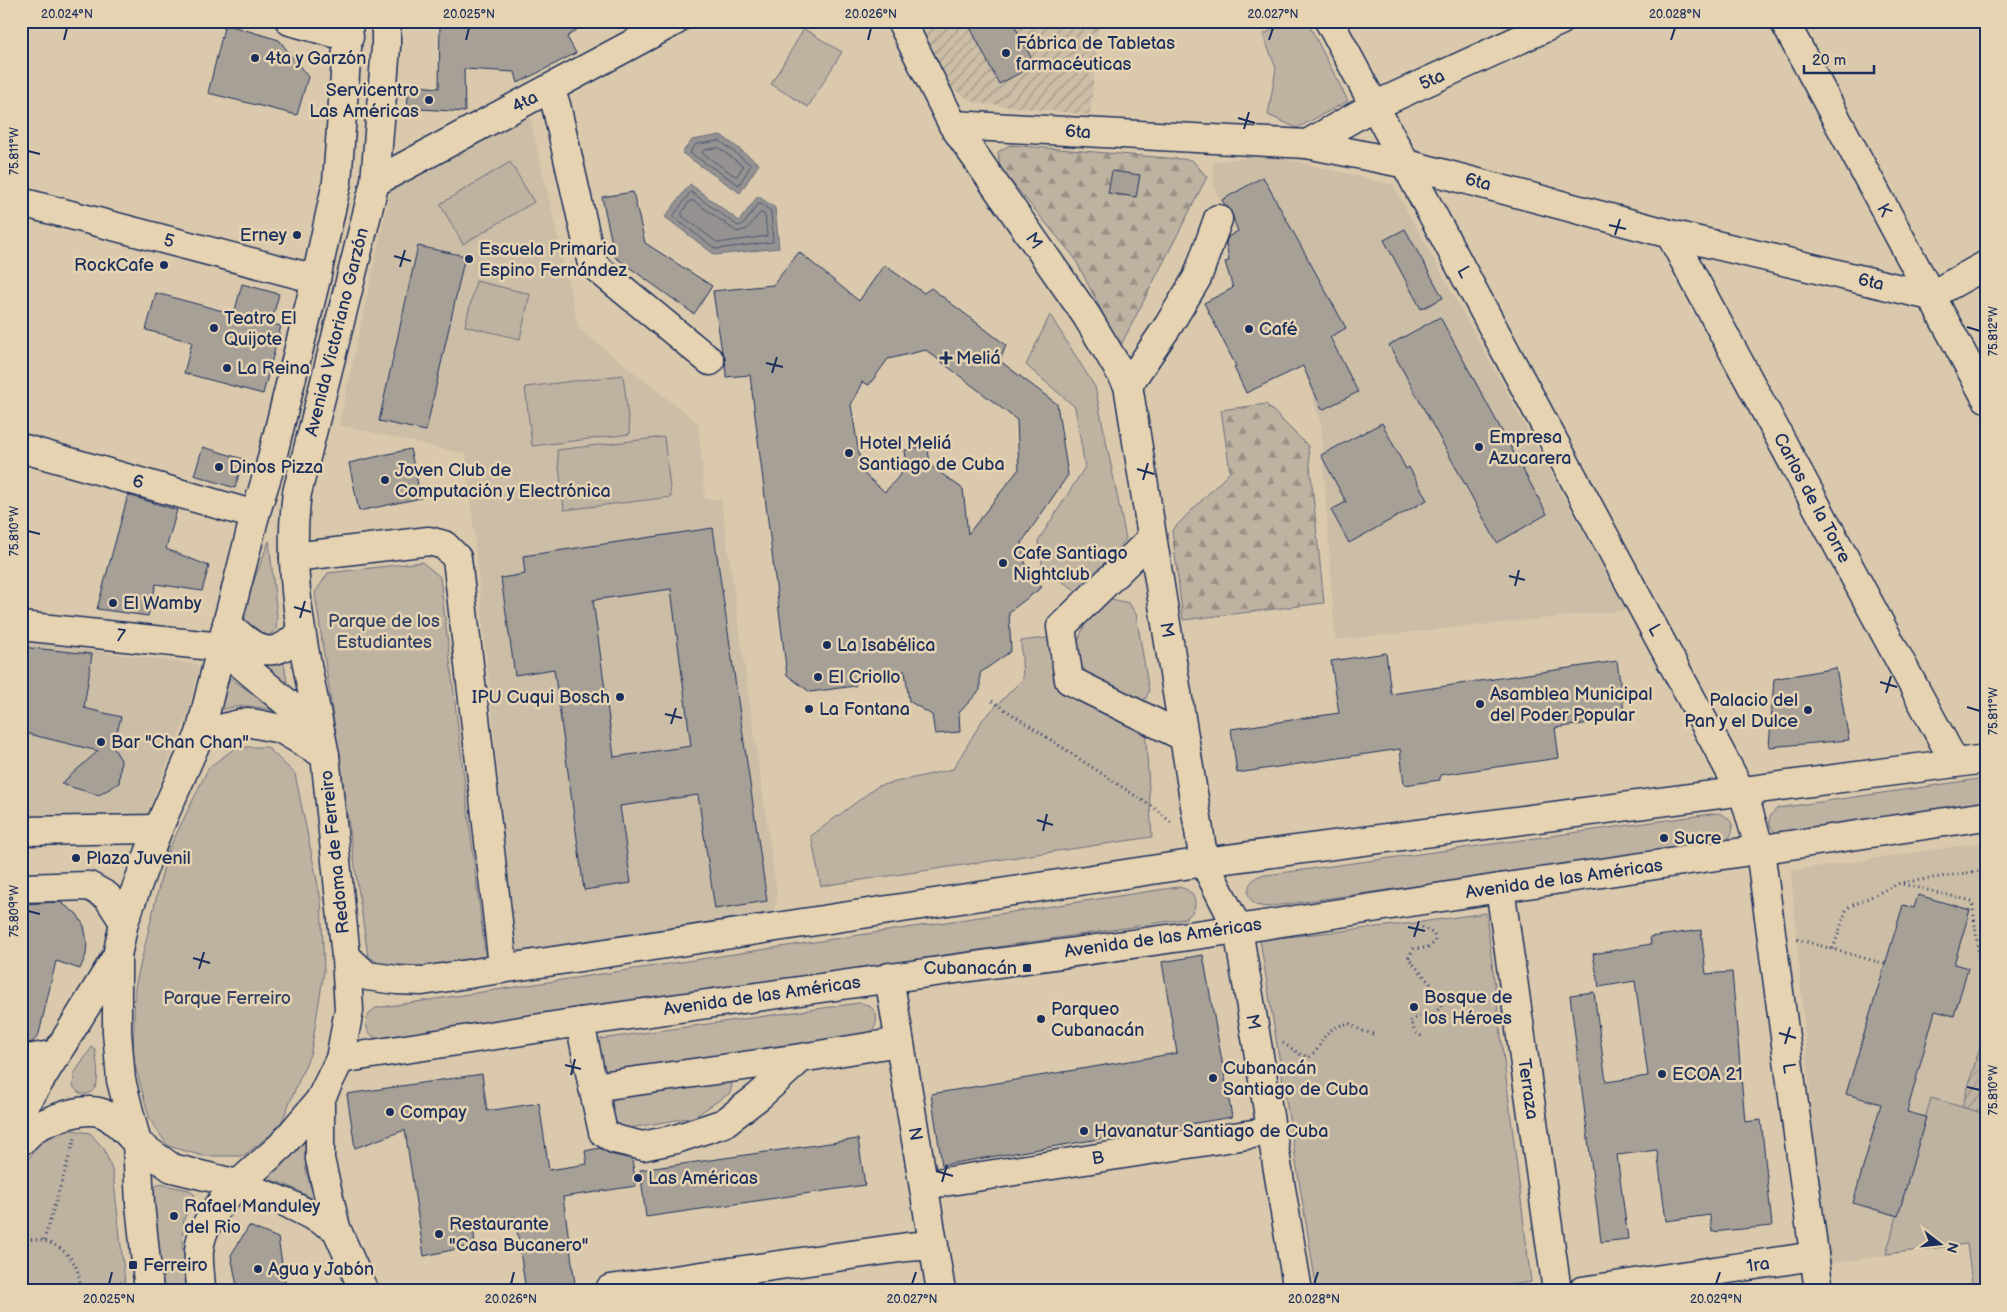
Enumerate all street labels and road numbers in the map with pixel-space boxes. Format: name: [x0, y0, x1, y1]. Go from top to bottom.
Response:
street label: 5ta: [1416, 65, 1448, 95]
street label: 4ta: [509, 87, 541, 117]
street label: 6ta: [1064, 121, 1092, 143]
street label: 6ta: [1463, 168, 1493, 196]
street label: K: [1872, 200, 1896, 220]
street label: Avenida Victoriano Garzón: [301, 225, 373, 439]
street label: M: [1021, 229, 1047, 253]
street label: 5: [161, 230, 177, 252]
street label: L: [1452, 262, 1476, 282]
street label: 6ta: [1856, 269, 1886, 295]
street label: Carlos de la Torre: [1769, 429, 1855, 567]
street label: 6: [130, 470, 146, 494]
street label: L: [1643, 620, 1667, 640]
street label: M: [1155, 621, 1179, 639]
street label: 7: [116, 625, 127, 647]
street label: Redoma de Ferreiro: [316, 769, 354, 935]
street label: Avenida de las Américas: [1464, 855, 1664, 903]
street label: Avenida de las Américas: [1063, 914, 1263, 962]
street label: Avenida de las Américas: [662, 972, 862, 1020]
street label: M: [1241, 1013, 1265, 1031]
street label: Terraza: [1513, 1057, 1543, 1121]
street label: L: [1778, 1061, 1800, 1075]
street label: N: [903, 1126, 927, 1142]
street label: B: [1090, 1147, 1106, 1169]
street label: 1ra: [1745, 1253, 1771, 1277]

